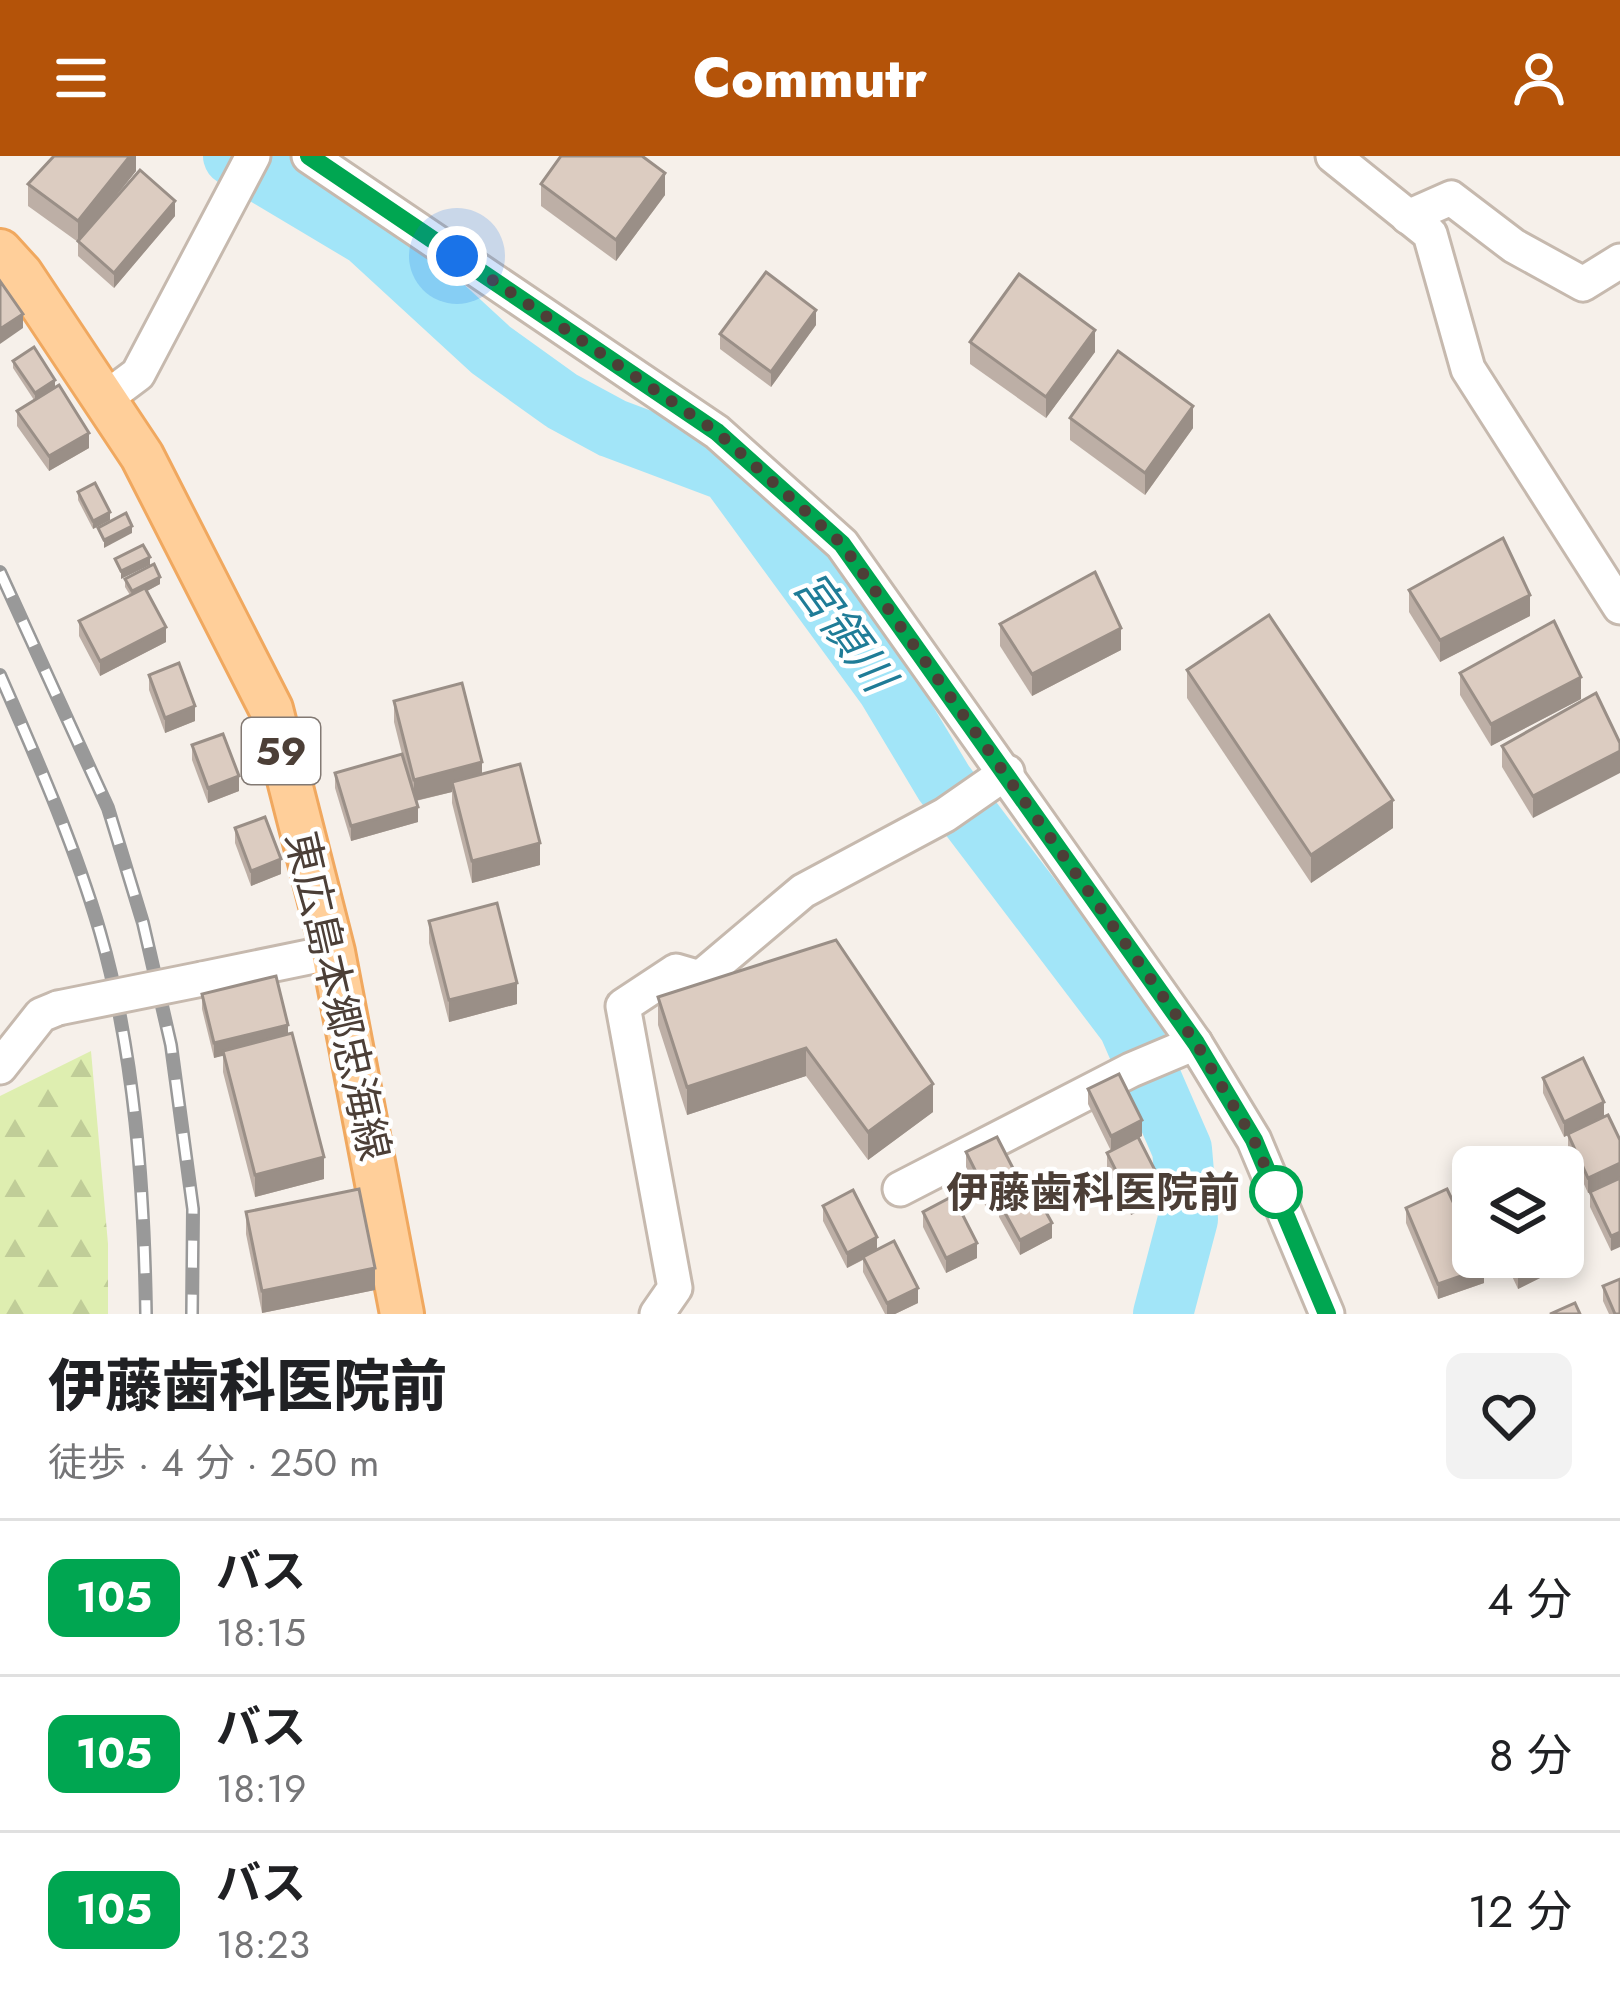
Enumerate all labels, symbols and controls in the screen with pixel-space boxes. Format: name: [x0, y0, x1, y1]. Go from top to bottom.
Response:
text: Commutr: [693, 39, 927, 117]
icon: menu: [48, 45, 114, 111]
icon: person: [1506, 45, 1572, 111]
your location: [427, 226, 487, 286]
water label: 宮領川: [778, 557, 912, 708]
road number: 59: [242, 718, 320, 784]
street label: 東広島本郷忠海線: [270, 825, 406, 1167]
map controls: [1452, 1146, 1584, 1278]
button: layers: [1452, 1146, 1584, 1278]
place label: 伊藤歯科医院前: [946, 1162, 1240, 1223]
marker: 伊藤歯科医院前: [1251, 1167, 1301, 1217]
text: 伊藤歯科医院前: [48, 1345, 447, 1427]
button: heart: [1446, 1353, 1572, 1479]
text: 徒歩 · 4 分 · 250 m: [48, 1434, 379, 1491]
text: バス: [216, 1539, 306, 1604]
text: 105: [76, 1567, 152, 1628]
text: 4 分: [1487, 1567, 1572, 1632]
text: 18:15: [216, 1604, 306, 1661]
text: バス: [216, 1695, 306, 1760]
text: 105: [76, 1723, 152, 1784]
text: 8 分: [1489, 1723, 1572, 1788]
text: 18:19: [216, 1760, 307, 1817]
text: バス: [216, 1851, 306, 1916]
text: 105: [76, 1879, 152, 1940]
text: 12 分: [1468, 1879, 1572, 1944]
text: 18:23: [216, 1916, 310, 1973]

